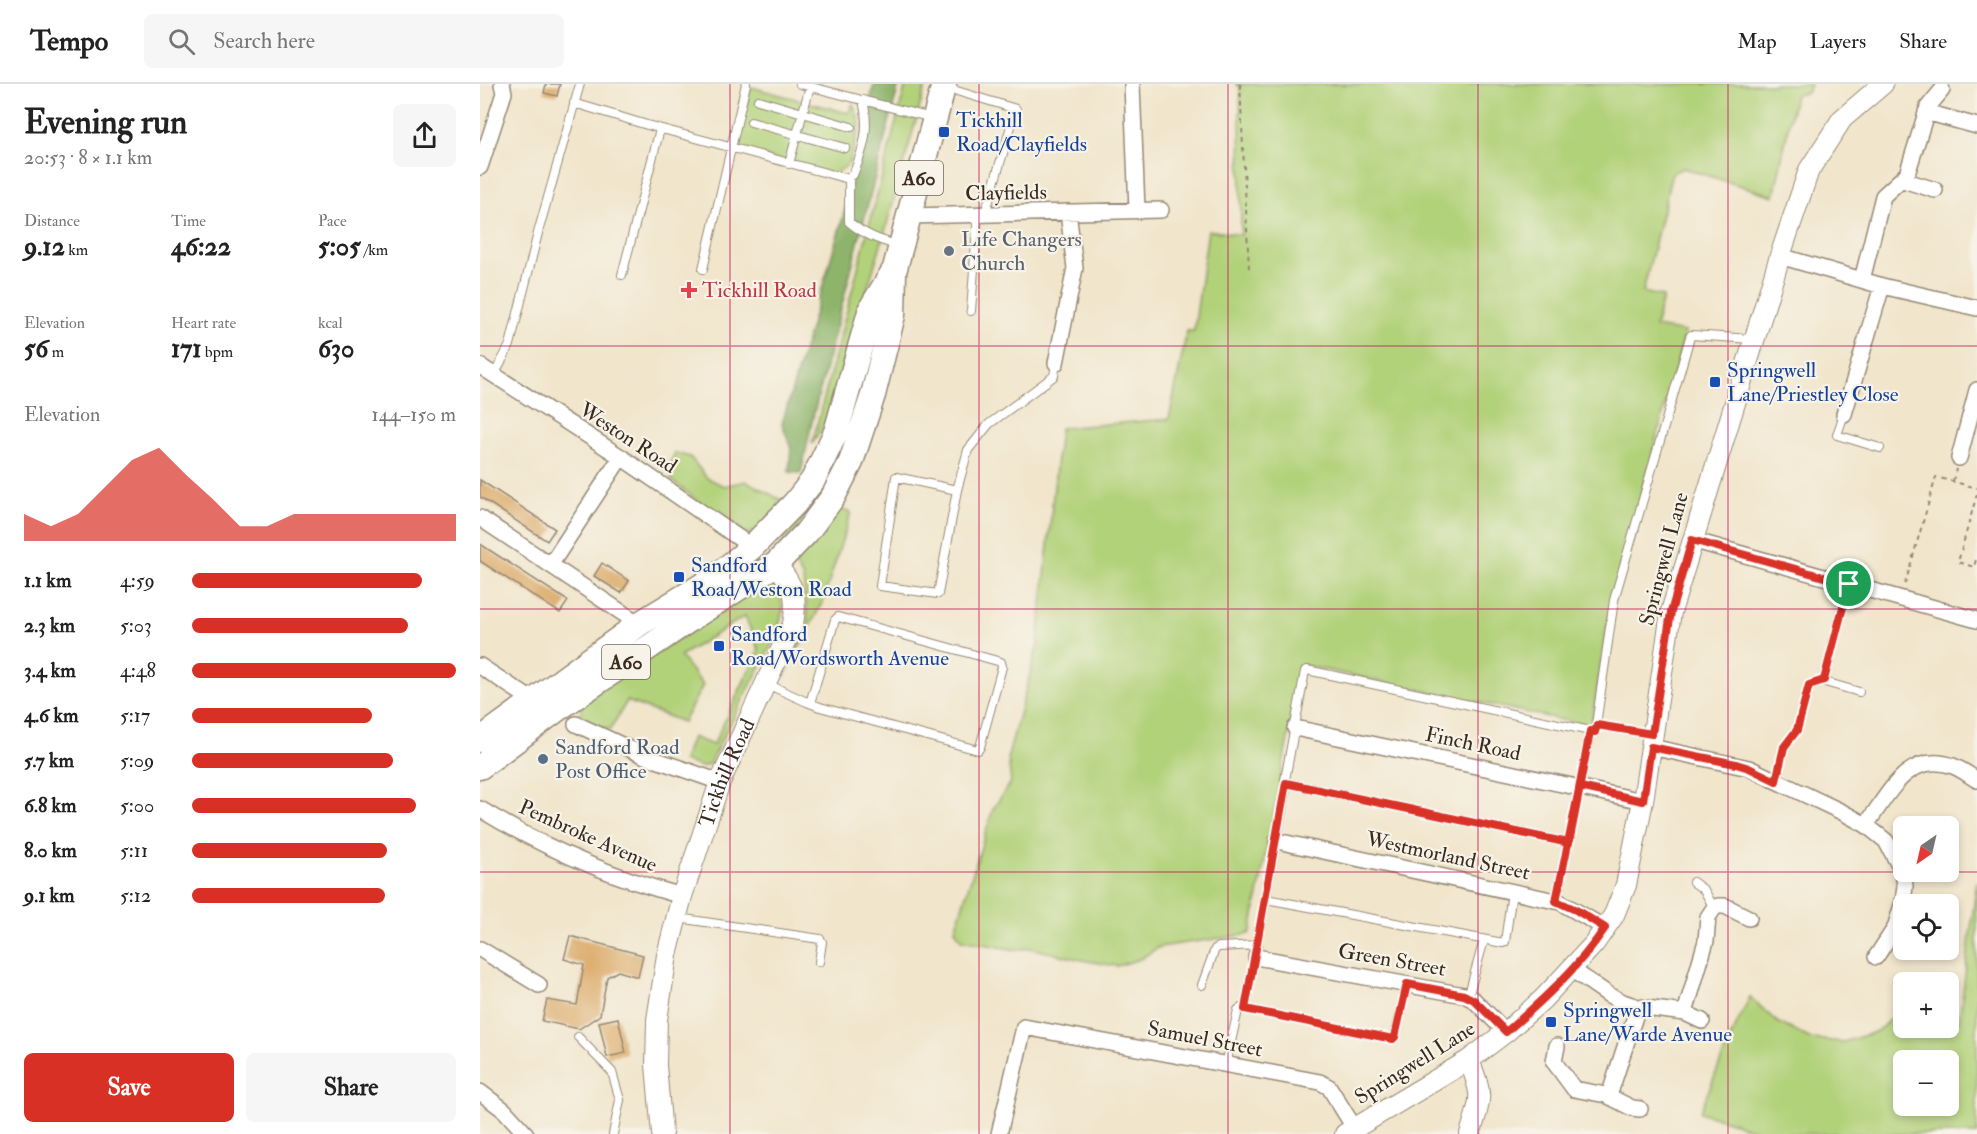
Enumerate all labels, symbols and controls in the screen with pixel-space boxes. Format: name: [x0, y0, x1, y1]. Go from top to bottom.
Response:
search box: [144, 14, 564, 68]
text: Tempo: [30, 24, 108, 59]
icon: search: [165, 25, 198, 58]
text: Search here: [213, 27, 315, 55]
text: Map: [1737, 28, 1777, 55]
text: Layers: [1810, 28, 1866, 55]
text: Share: [1899, 28, 1947, 55]
text: Evening run: [24, 102, 187, 143]
button: share: [393, 104, 456, 167]
place label: Tickhill Road/Clayfields: [956, 107, 1087, 158]
marker: Tickhill Road/Clayfields: [937, 125, 951, 139]
text: 20:53 · 8 × 1.1 km: [24, 145, 152, 170]
road number: A60: [895, 161, 943, 195]
street label: Clayfields: [965, 179, 1047, 207]
text: Distance: [24, 211, 80, 231]
text: Time: [171, 211, 206, 231]
text: Pace: [318, 211, 347, 231]
place label: Life Changers Church: [961, 226, 1082, 277]
text: 9.12: [24, 231, 65, 263]
text: 46:22: [171, 231, 231, 263]
text: 5:05: [318, 231, 361, 263]
text: km: [65, 240, 88, 260]
text: /km: [361, 240, 388, 260]
marker: Life Changers Church: [942, 244, 956, 258]
place label: Tickhill Road: [702, 277, 818, 304]
marker: Tickhill Road: [680, 281, 698, 299]
text: Elevation: [24, 313, 85, 333]
text: Heart rate: [171, 313, 236, 333]
text: kcal: [318, 313, 343, 333]
text: 56: [24, 333, 48, 365]
text: 171: [171, 333, 202, 365]
text: 630: [318, 333, 354, 365]
text: m: [48, 342, 64, 362]
text: bpm: [202, 342, 233, 362]
place label: Springwell Lane/Priestley Close: [1727, 357, 1899, 408]
marker: Springwell Lane/Priestley Close: [1708, 375, 1722, 389]
street label: Weston Road: [573, 396, 683, 480]
text: Elevation: [24, 402, 100, 427]
text: 144–150 m: [372, 402, 456, 427]
street label: Springwell Lane: [1633, 489, 1695, 629]
place label: Sandford Road/Weston Road: [691, 552, 852, 603]
pin: [1823, 558, 1874, 609]
icon: arrive: [1832, 567, 1865, 600]
text: 1.1 km: [24, 568, 71, 593]
text: 4:59: [120, 568, 155, 593]
marker: Sandford Road/Weston Road: [672, 570, 686, 584]
text: 2.3 km: [24, 613, 75, 638]
text: 5:03: [120, 613, 152, 638]
place label: Sandford Road/Wordsworth Avenue: [731, 621, 949, 672]
marker: Sandford Road/Wordsworth Avenue: [712, 639, 726, 653]
road number: A60: [602, 645, 650, 679]
text: 3.4 km: [24, 658, 76, 683]
text: 4:48: [120, 658, 156, 683]
text: 4.6 km: [24, 703, 78, 728]
text: 5:17: [120, 703, 150, 728]
street label: Tickhill Road: [692, 714, 761, 830]
street label: Finch Road: [1423, 721, 1524, 767]
place label: Sandford Road Post Office: [555, 734, 680, 785]
text: 5.7 km: [24, 748, 74, 773]
text: 5:09: [120, 748, 154, 773]
marker: Sandford Road Post Office: [536, 752, 550, 766]
text: 6.8 km: [24, 793, 77, 818]
text: 5:00: [120, 793, 154, 818]
street label: Pembroke Avenue: [515, 793, 661, 879]
north arrow: [1893, 816, 1959, 882]
map controls: [1893, 816, 1959, 1116]
street label: Westmorland Street: [1363, 825, 1532, 887]
text: 8.0 km: [24, 838, 77, 863]
text: 5:11: [120, 838, 148, 863]
text: 9.1 km: [24, 883, 75, 908]
text: 5:12: [120, 883, 151, 908]
button: locate: [1893, 894, 1959, 960]
street label: Green Street: [1336, 937, 1448, 983]
button: +: [1893, 972, 1959, 1038]
place label: Springwell Lane/Warde Avenue: [1563, 997, 1732, 1048]
street label: Samuel Street: [1145, 1015, 1265, 1063]
street label: Springwell Lane: [1350, 1015, 1480, 1111]
marker: Springwell Lane/Warde Avenue: [1544, 1015, 1558, 1029]
button: −: [1893, 1050, 1959, 1116]
button: Save: [24, 1053, 234, 1122]
button: Share: [246, 1053, 456, 1122]

